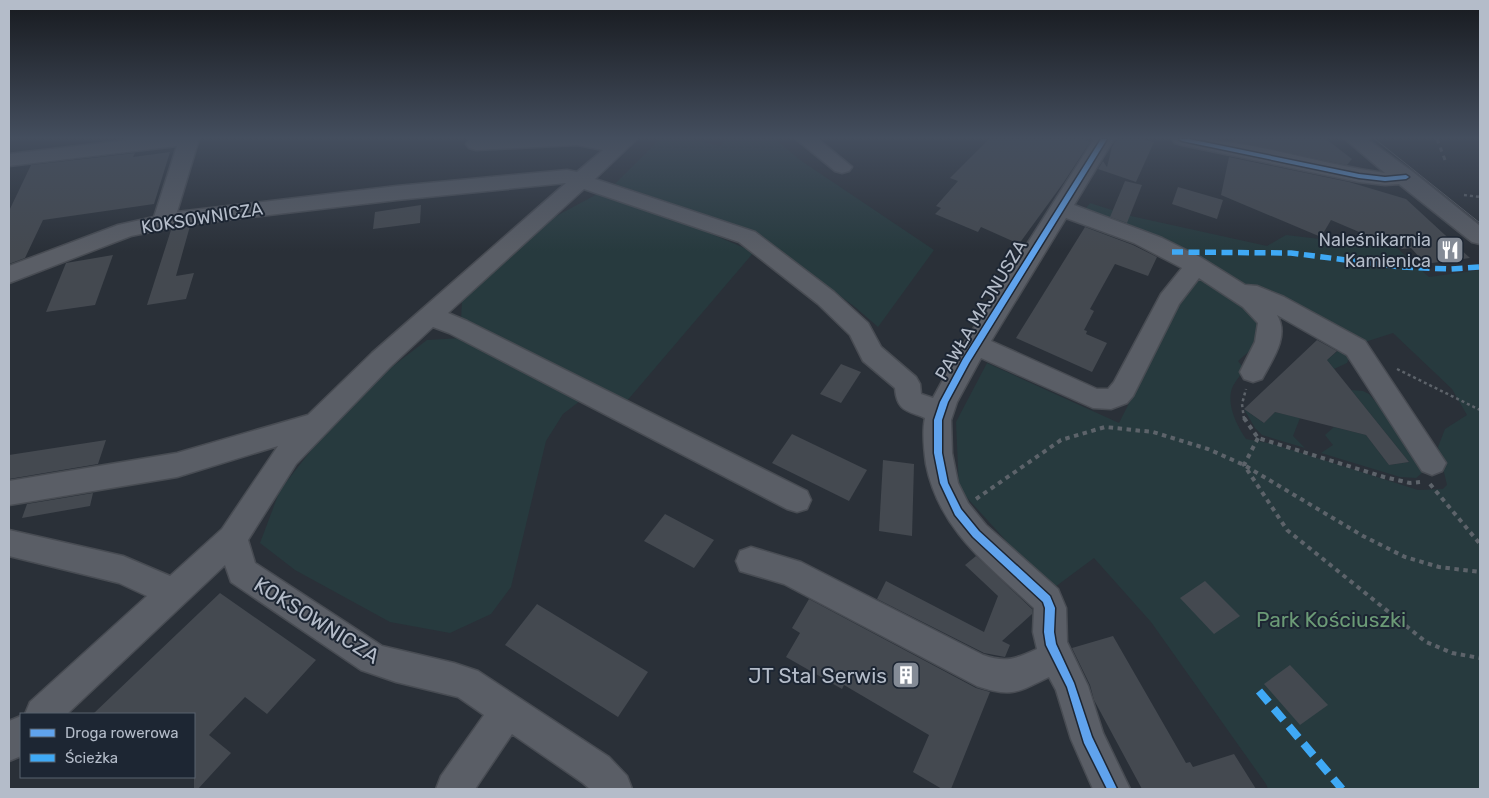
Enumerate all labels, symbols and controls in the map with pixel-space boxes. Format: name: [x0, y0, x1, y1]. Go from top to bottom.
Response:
street label: KOKSOWNICZA: [140, 198, 264, 238]
place label: Naleśnikarnia Kamienica: [1319, 229, 1431, 272]
restaurant icon: Naleśnikarnia Kamienica: [1435, 235, 1465, 265]
street label: PAWŁA MAJNUSZA: [930, 236, 1032, 384]
street label: KOKSOWNICZA: [250, 571, 384, 669]
park label: Park Kościuszki: [1256, 607, 1406, 632]
building icon: JT Stal Serwis: [891, 660, 921, 690]
place label: JT Stal Serwis: [748, 663, 887, 688]
legend: [20, 713, 195, 778]
text: Droga rowerowa: [65, 724, 179, 742]
text: Ścieżka: [65, 749, 118, 767]

